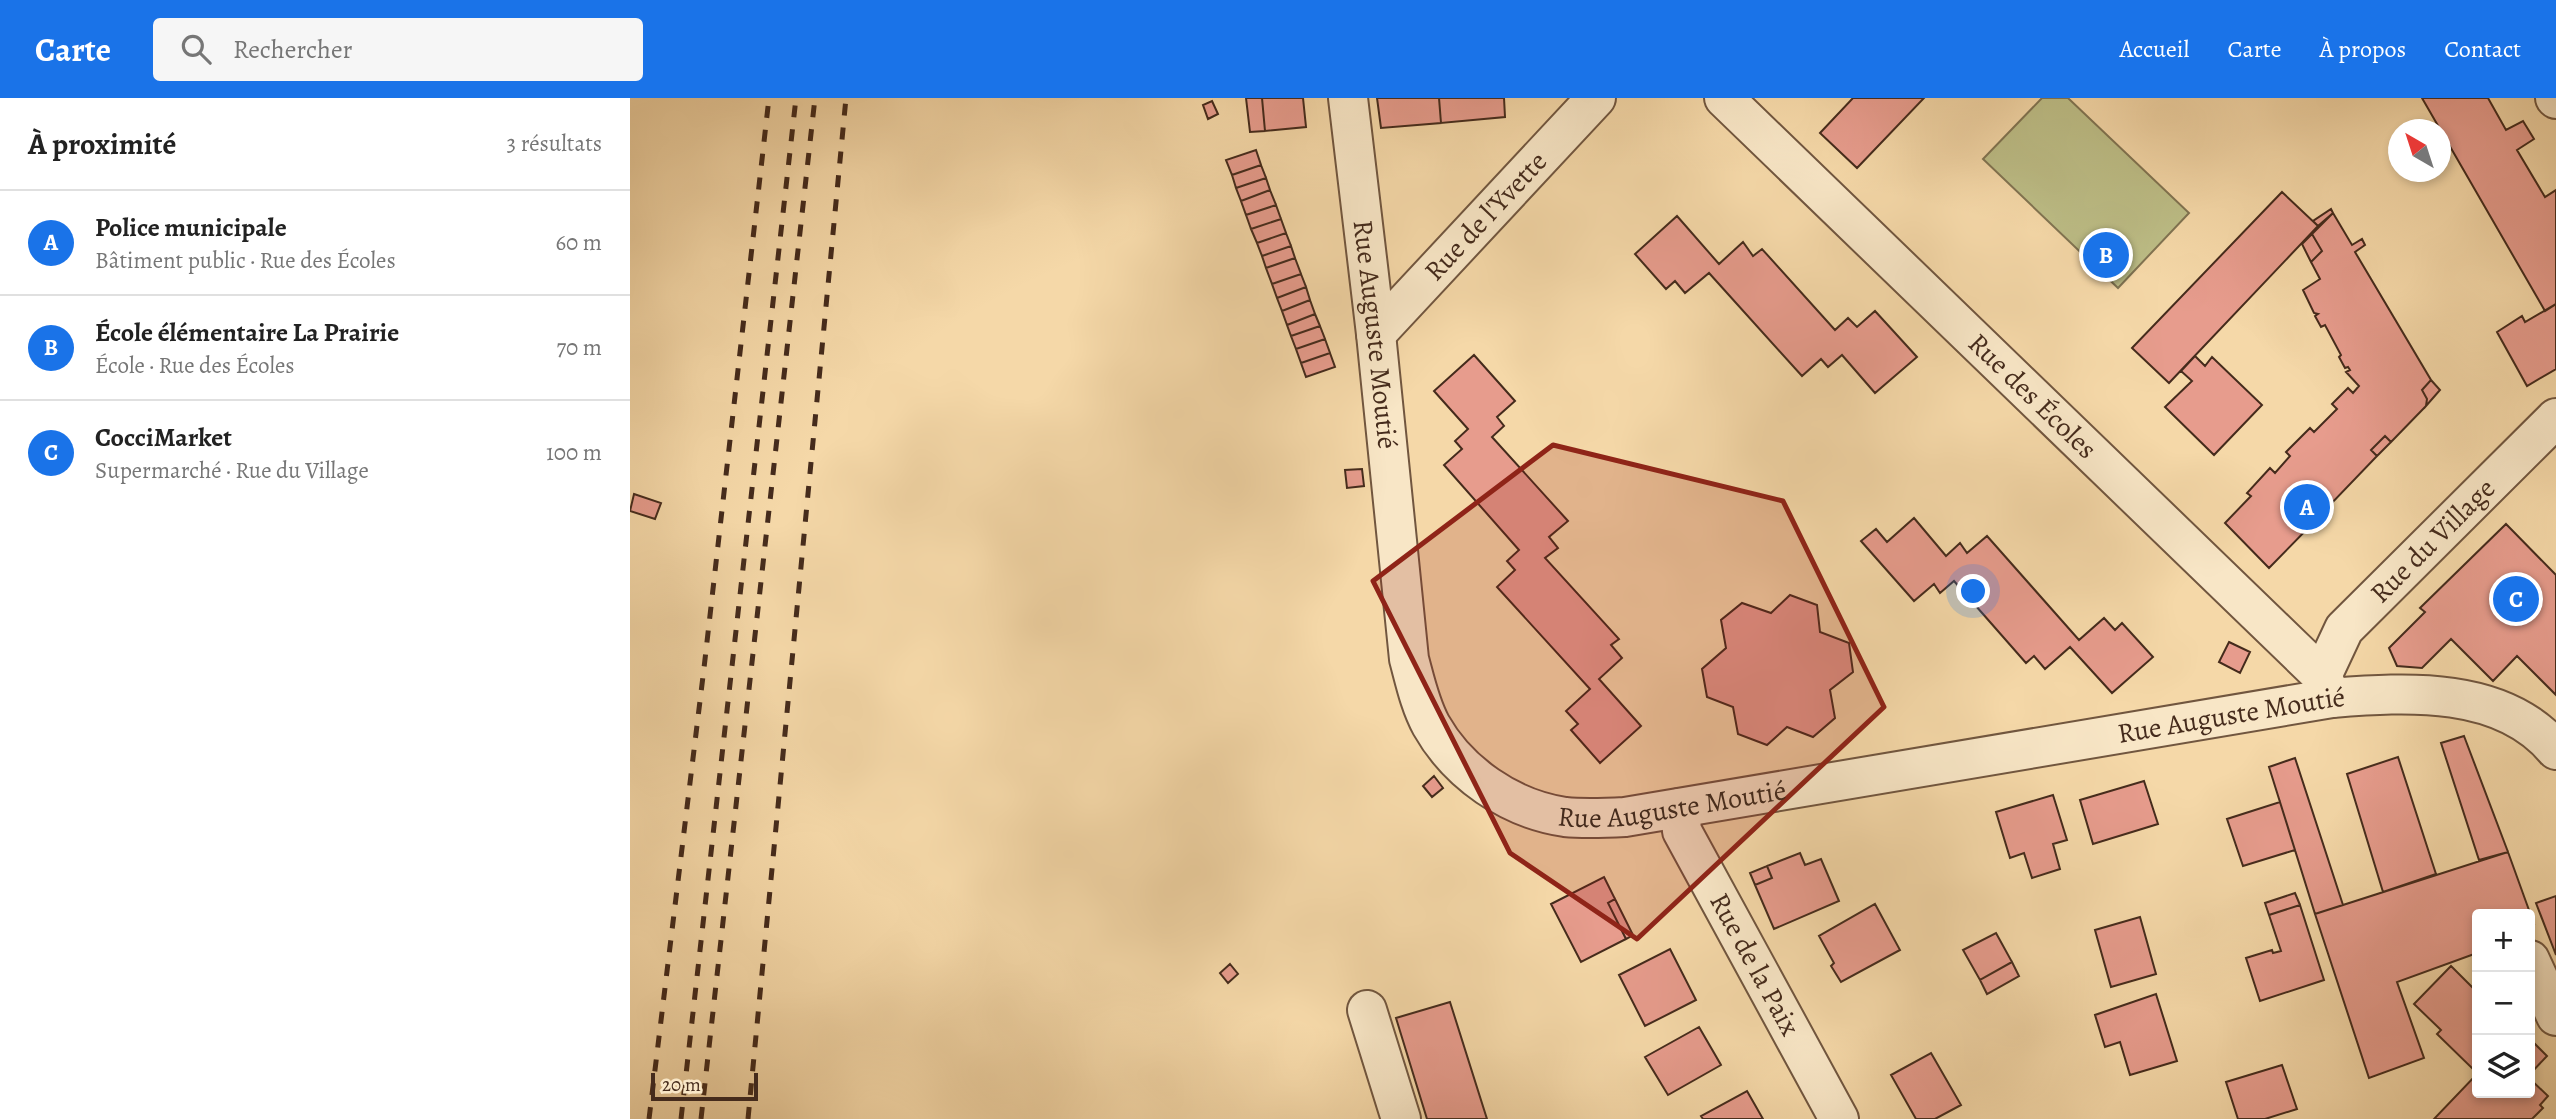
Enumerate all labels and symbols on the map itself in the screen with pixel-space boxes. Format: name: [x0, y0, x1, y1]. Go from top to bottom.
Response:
north arrow: [2388, 119, 2451, 182]
street label: Rue de l'Yvette: [1416, 143, 1556, 289]
street label: Rue Auguste Moutié: [1344, 218, 1407, 451]
pin: B: [2083, 229, 2129, 281]
street label: Rue des Écoles: [1960, 325, 2105, 467]
street label: Rue du Village: [2362, 470, 2504, 612]
pin: A: [2284, 481, 2330, 533]
pin: C: [2493, 573, 2539, 625]
your location: [1956, 574, 1990, 608]
street label: Rue Auguste Moutié: [2115, 678, 2346, 753]
street label: Rue Auguste Moutié: [1556, 771, 1789, 837]
street label: Rue de la Paix: [1700, 886, 1809, 1043]
scale bar: [651, 1070, 758, 1102]

